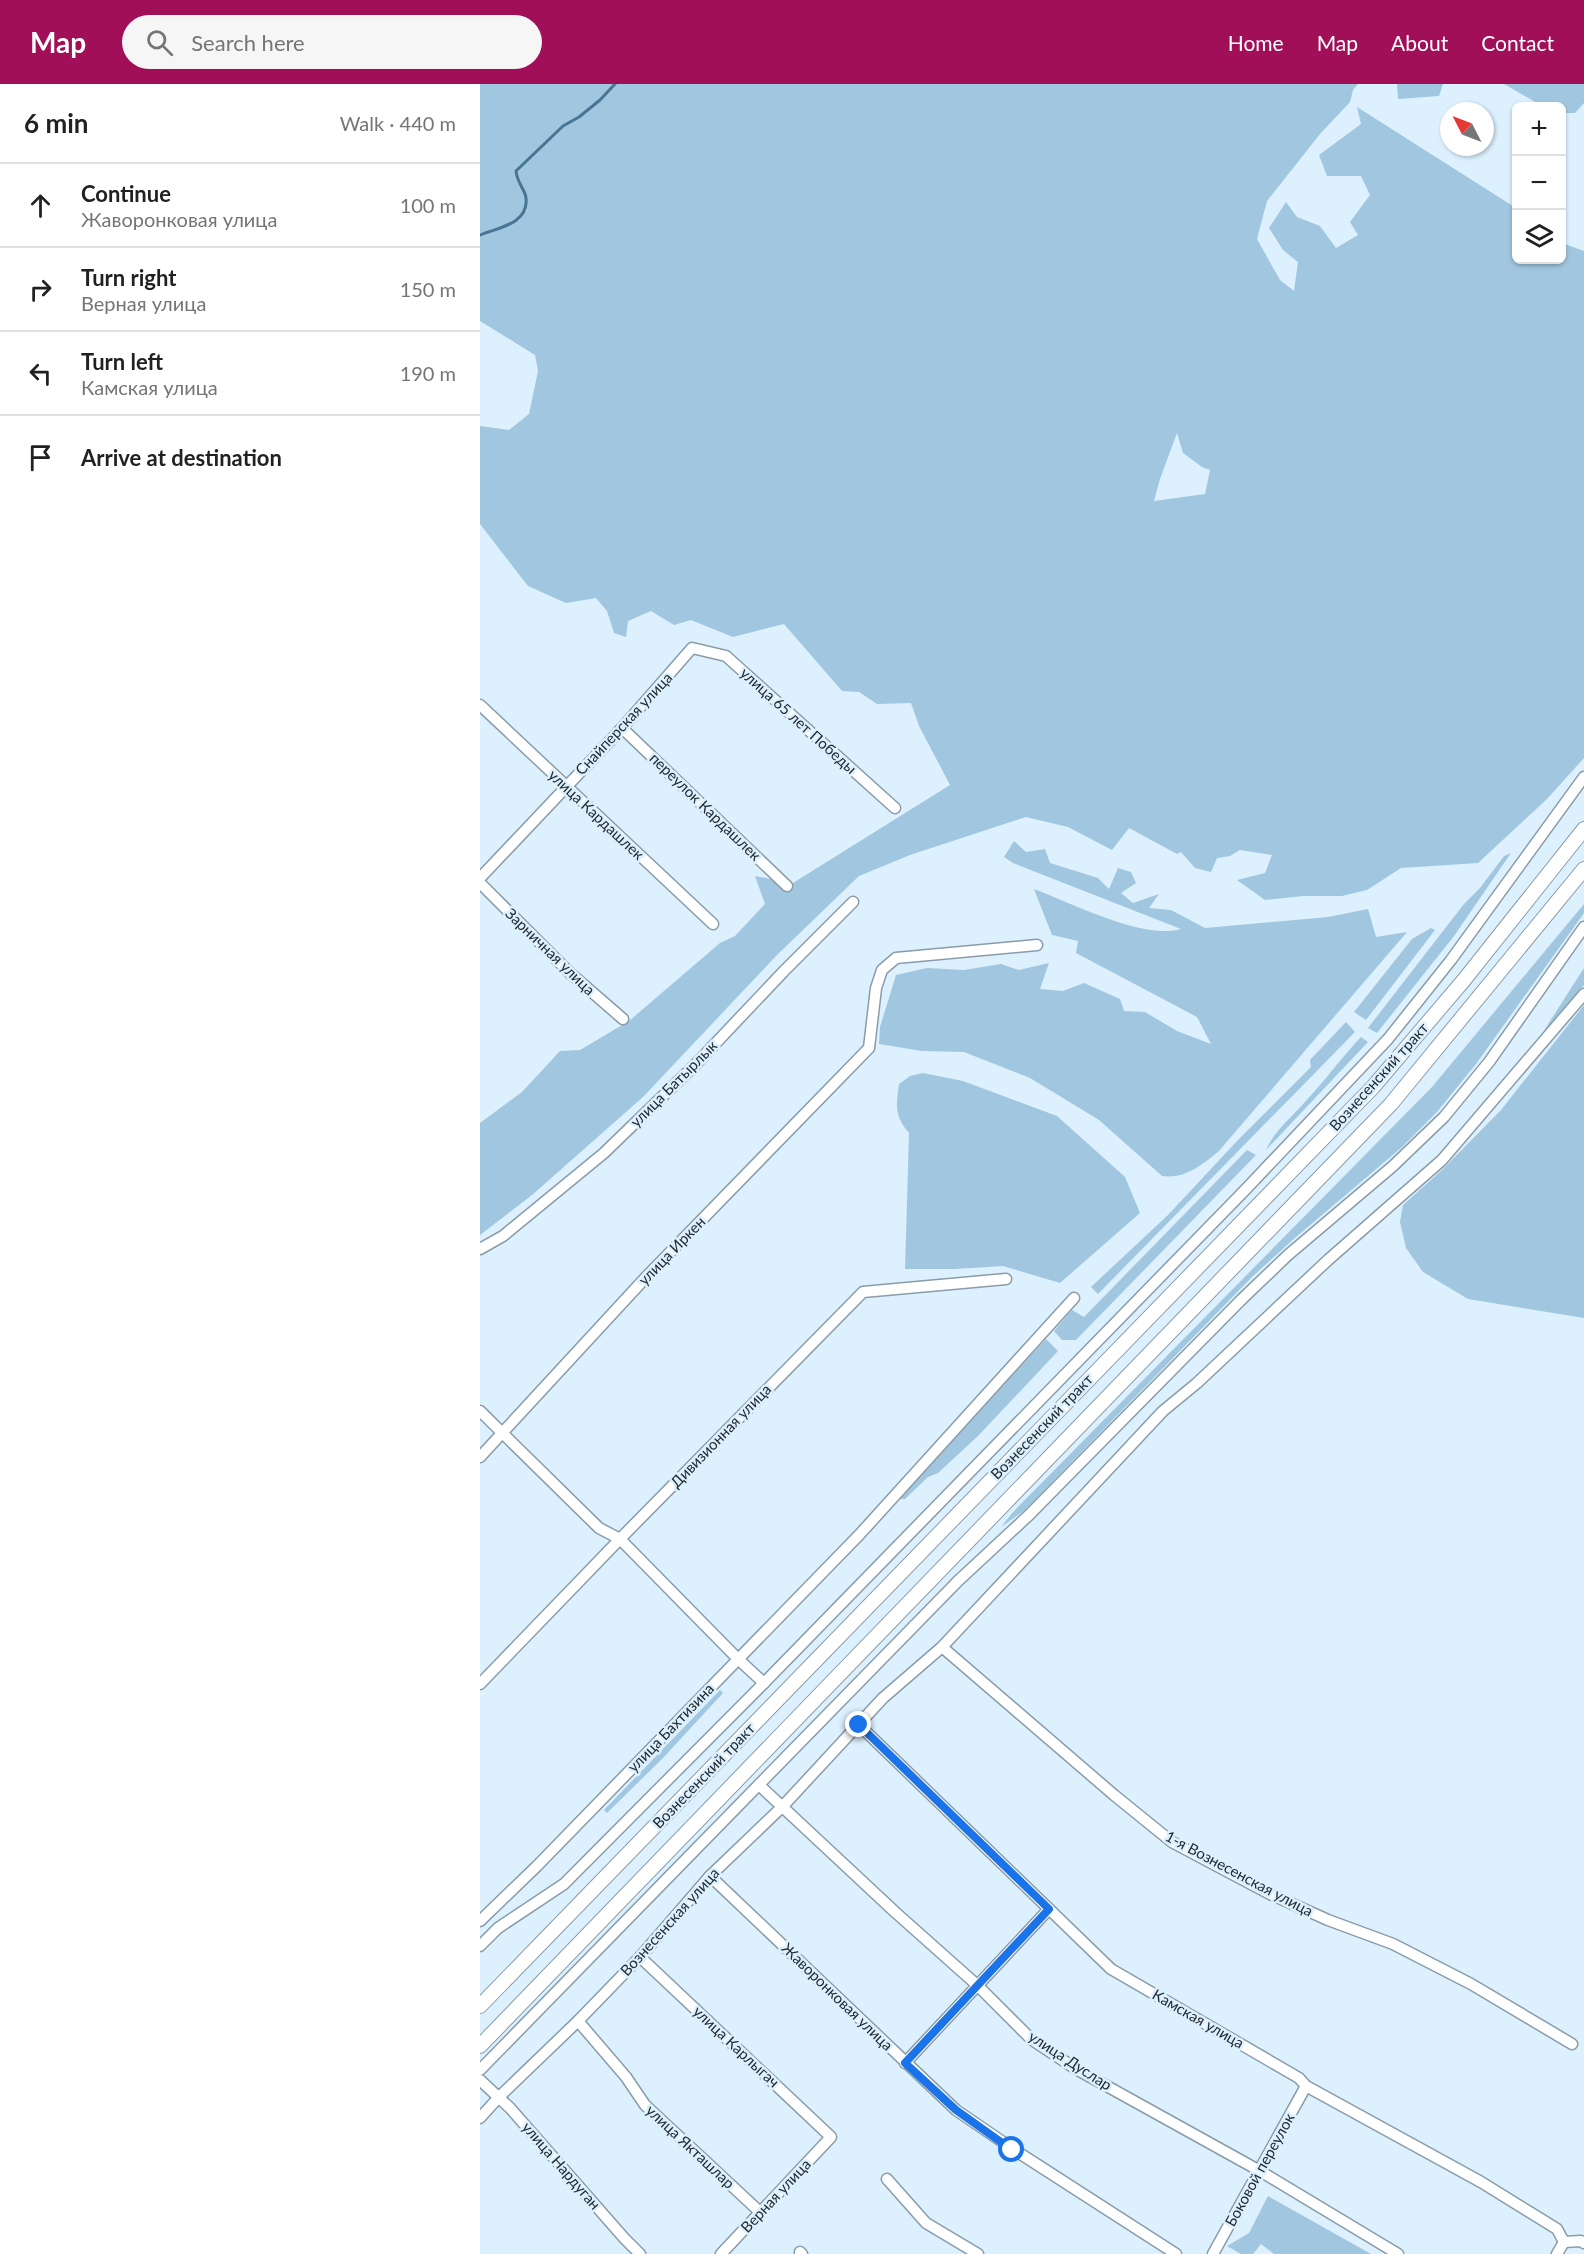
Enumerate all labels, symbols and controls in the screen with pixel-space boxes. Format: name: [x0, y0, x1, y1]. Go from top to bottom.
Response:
search box: [122, 15, 542, 69]
text: Map: [30, 25, 86, 59]
icon: search: [143, 26, 176, 59]
text: Search here: [191, 29, 305, 56]
text: Home: [1228, 30, 1284, 55]
text: Map: [1317, 30, 1358, 55]
text: About: [1391, 30, 1448, 55]
text: Contact: [1481, 30, 1554, 55]
north arrow: [1440, 102, 1494, 156]
map controls: [1512, 102, 1566, 264]
button: +: [1512, 102, 1566, 156]
text: 6 min: [24, 107, 88, 139]
text: Walk · 440 m: [340, 111, 456, 135]
button: −: [1512, 156, 1566, 210]
text: Continue: [81, 180, 171, 207]
icon: ahead: [24, 189, 57, 222]
text: 100 m: [400, 193, 456, 217]
text: Жаворонковая улица: [81, 207, 277, 231]
button: layers: [1512, 210, 1566, 264]
text: Turn right: [81, 264, 176, 291]
icon: right: [24, 273, 57, 306]
text: 150 m: [400, 277, 456, 301]
text: Верная улица: [81, 291, 206, 315]
text: Turn left: [81, 348, 163, 375]
icon: left: [24, 357, 57, 390]
text: 190 m: [400, 361, 456, 385]
text: Камская улица: [81, 375, 218, 399]
icon: arrive: [24, 441, 57, 474]
text: Arrive at destination: [81, 444, 282, 471]
street label: улица 65 лет Победы: [737, 663, 860, 777]
street label: Снайперская улица: [571, 668, 675, 778]
street label: переулок Кардашлек: [646, 749, 765, 864]
street label: улица Кардашлек: [545, 765, 648, 863]
street label: Зарничная улица: [502, 904, 599, 998]
street label: Вознесенский тракт: [1325, 1018, 1432, 1134]
street label: улица Батырлык: [626, 1036, 721, 1130]
street label: улица Иркен: [634, 1212, 708, 1288]
street label: Вознесенский тракт: [986, 1370, 1096, 1483]
street label: Дивизионная улица: [666, 1380, 774, 1491]
street label: улица Бахтизина: [623, 1679, 717, 1775]
route end: [845, 1711, 871, 1737]
street label: Вознесенский тракт: [648, 1719, 758, 1832]
street label: 1-я Вознесенская улица: [1163, 1827, 1316, 1920]
street label: Вознесенская улица: [616, 1864, 722, 1979]
street label: Жаворонковая улица: [778, 1939, 897, 2054]
street label: Камская улица: [1150, 1985, 1247, 2052]
street label: улица Карлыгач: [690, 2002, 784, 2091]
street label: улица Дуслар: [1026, 2027, 1115, 2094]
street label: улица Якташлар: [643, 2101, 739, 2192]
street label: Боковой переулок: [1221, 2110, 1298, 2229]
street label: улица Нардуган: [519, 2118, 605, 2213]
route start: [998, 2136, 1024, 2162]
street label: Верная улица: [737, 2155, 814, 2236]

